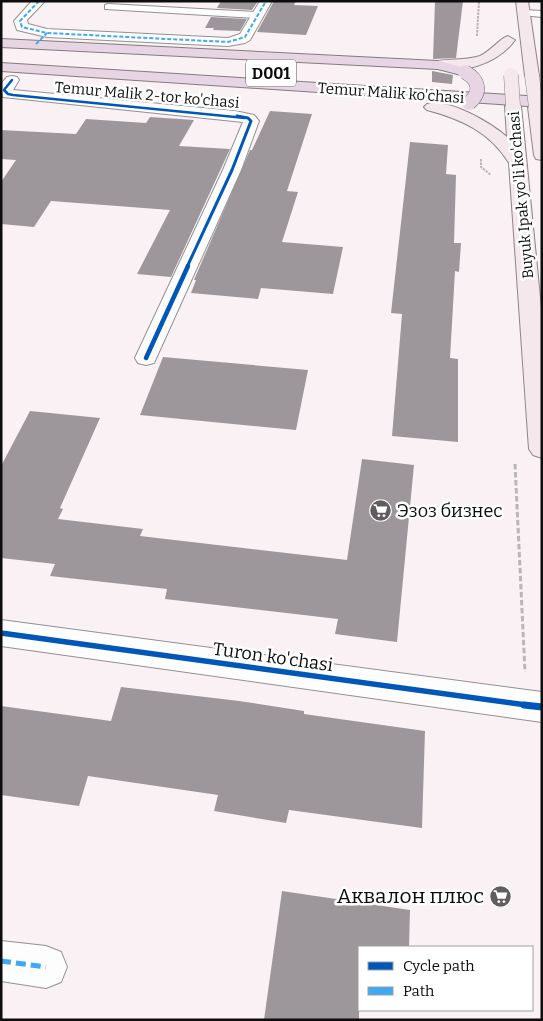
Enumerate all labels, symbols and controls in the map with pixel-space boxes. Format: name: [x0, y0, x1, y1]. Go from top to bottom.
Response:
road number: D001: [246, 59, 296, 86]
street label: Temur Malik 2-tor ko'chasi: [54, 78, 241, 112]
street label: Temur Malik ko'chasi: [317, 79, 465, 107]
street label: Buyuk Ipak yo'li ko'chasi: [505, 110, 537, 280]
supermarket icon: Эзоз бизнес: [369, 499, 393, 523]
place label: Эзоз бизнес: [397, 500, 503, 522]
street label: Turon ko'chasi: [212, 638, 334, 676]
place label: Аквалон плюс: [337, 883, 484, 909]
supermarket icon: Аквалон плюс: [488, 884, 512, 908]
legend: [358, 946, 533, 1011]
text: Cycle path: [403, 957, 475, 975]
text: Path: [403, 982, 435, 1000]

